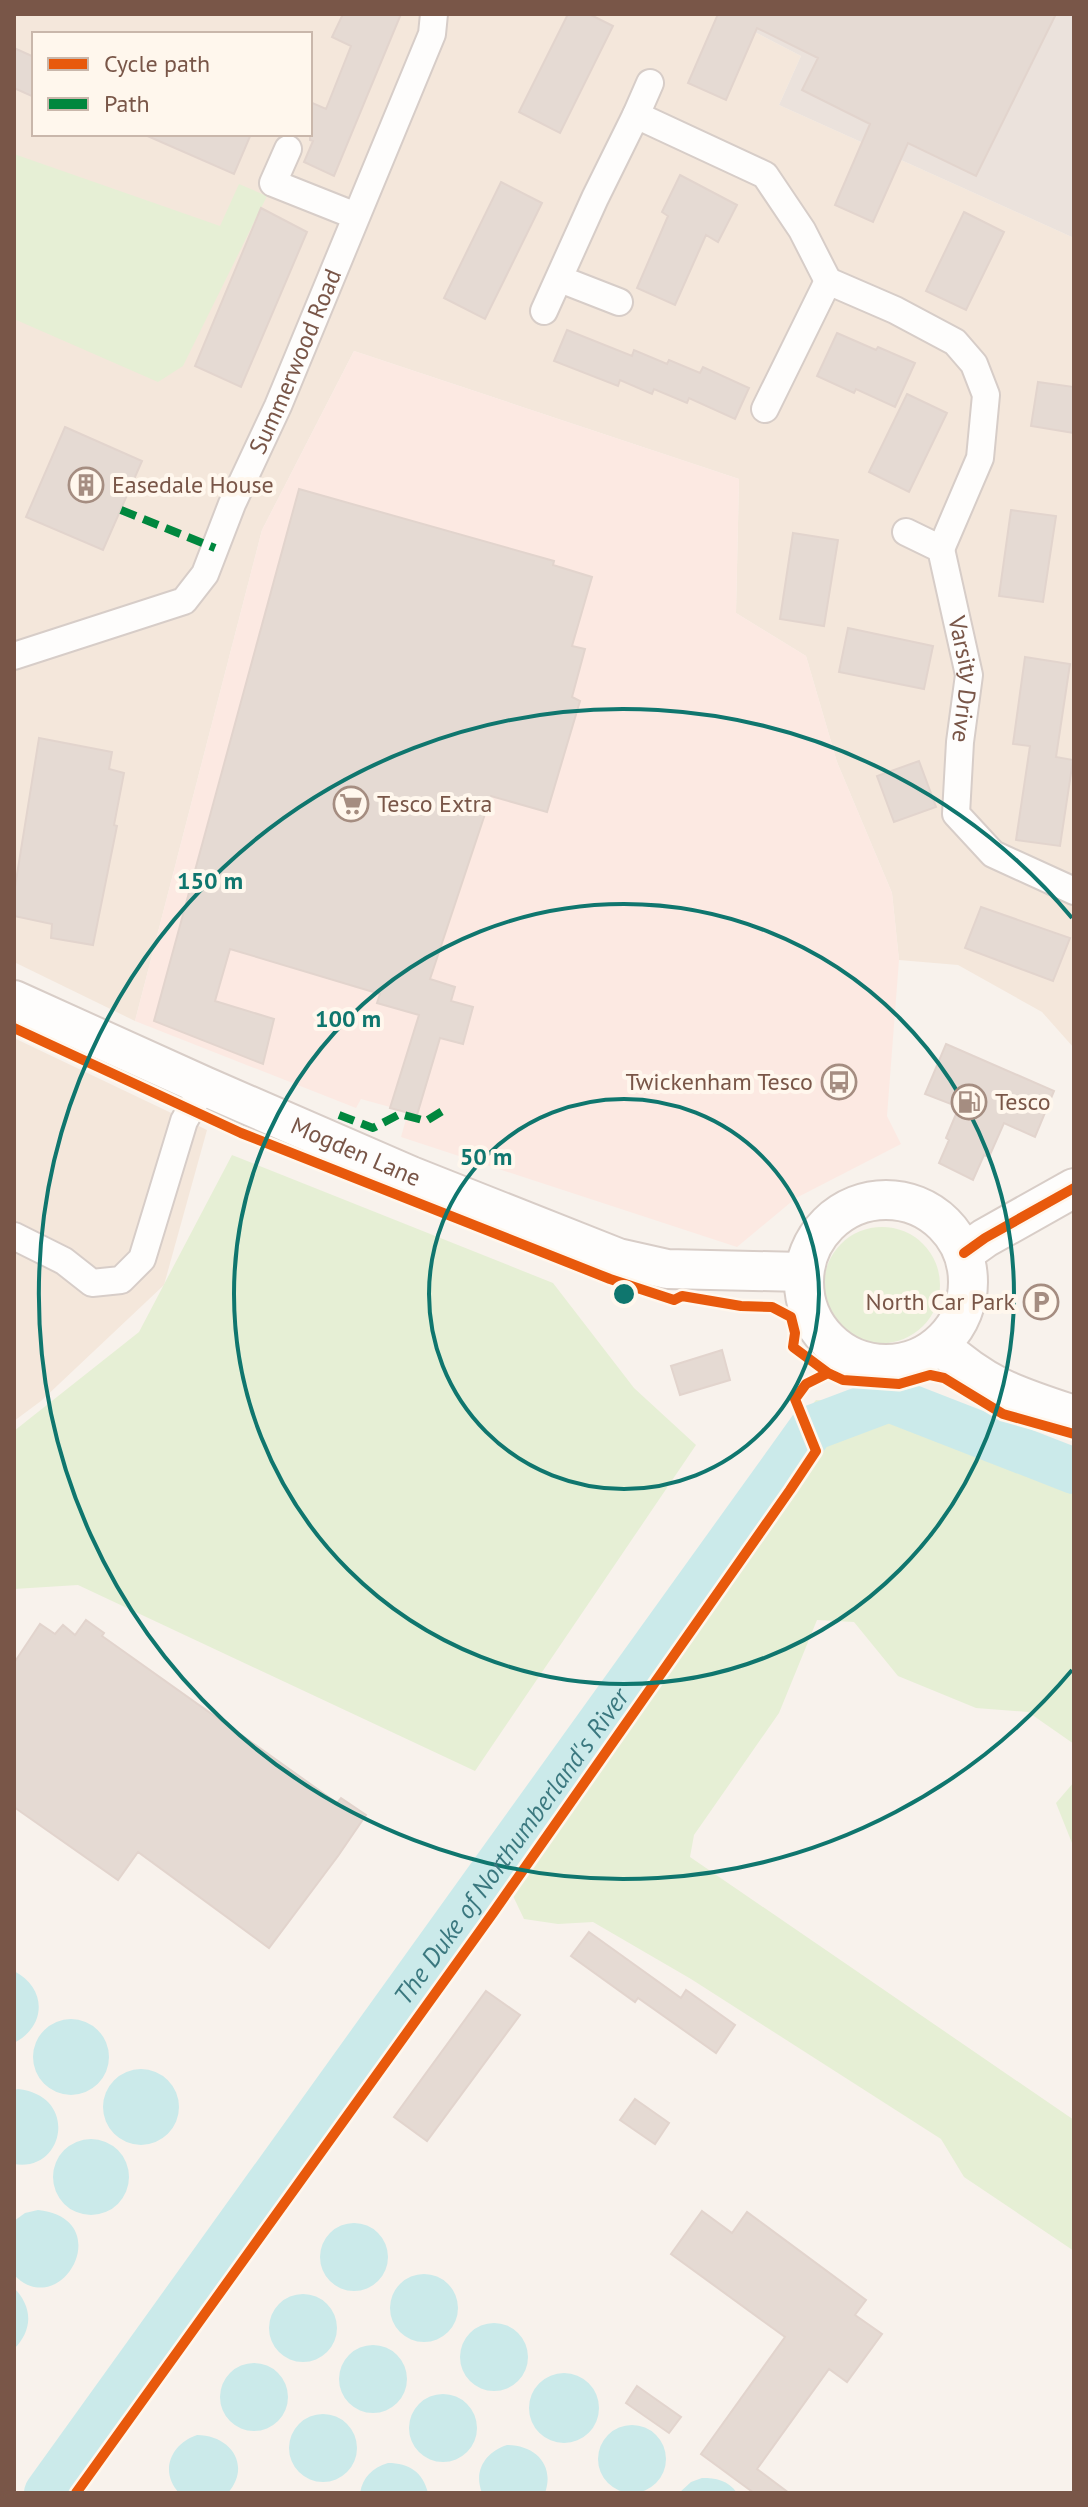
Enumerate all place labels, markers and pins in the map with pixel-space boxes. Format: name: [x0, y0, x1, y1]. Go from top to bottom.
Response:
building icon: Easedale House: [67, 466, 105, 504]
place label: Easedale House: [112, 469, 274, 500]
supermarket icon: Tesco Extra: [332, 785, 370, 823]
place label: Tesco Extra: [377, 788, 493, 819]
bus stop icon: Twickenham Tesco: [820, 1063, 858, 1101]
place label: Twickenham Tesco: [625, 1066, 813, 1097]
fuel station icon: Tesco: [950, 1083, 988, 1121]
place label: Tesco: [995, 1086, 1051, 1117]
centre of rings: [610, 1280, 638, 1308]
parking icon: North Car Park: [1022, 1283, 1060, 1321]
place label: North Car Park: [866, 1286, 1015, 1317]

